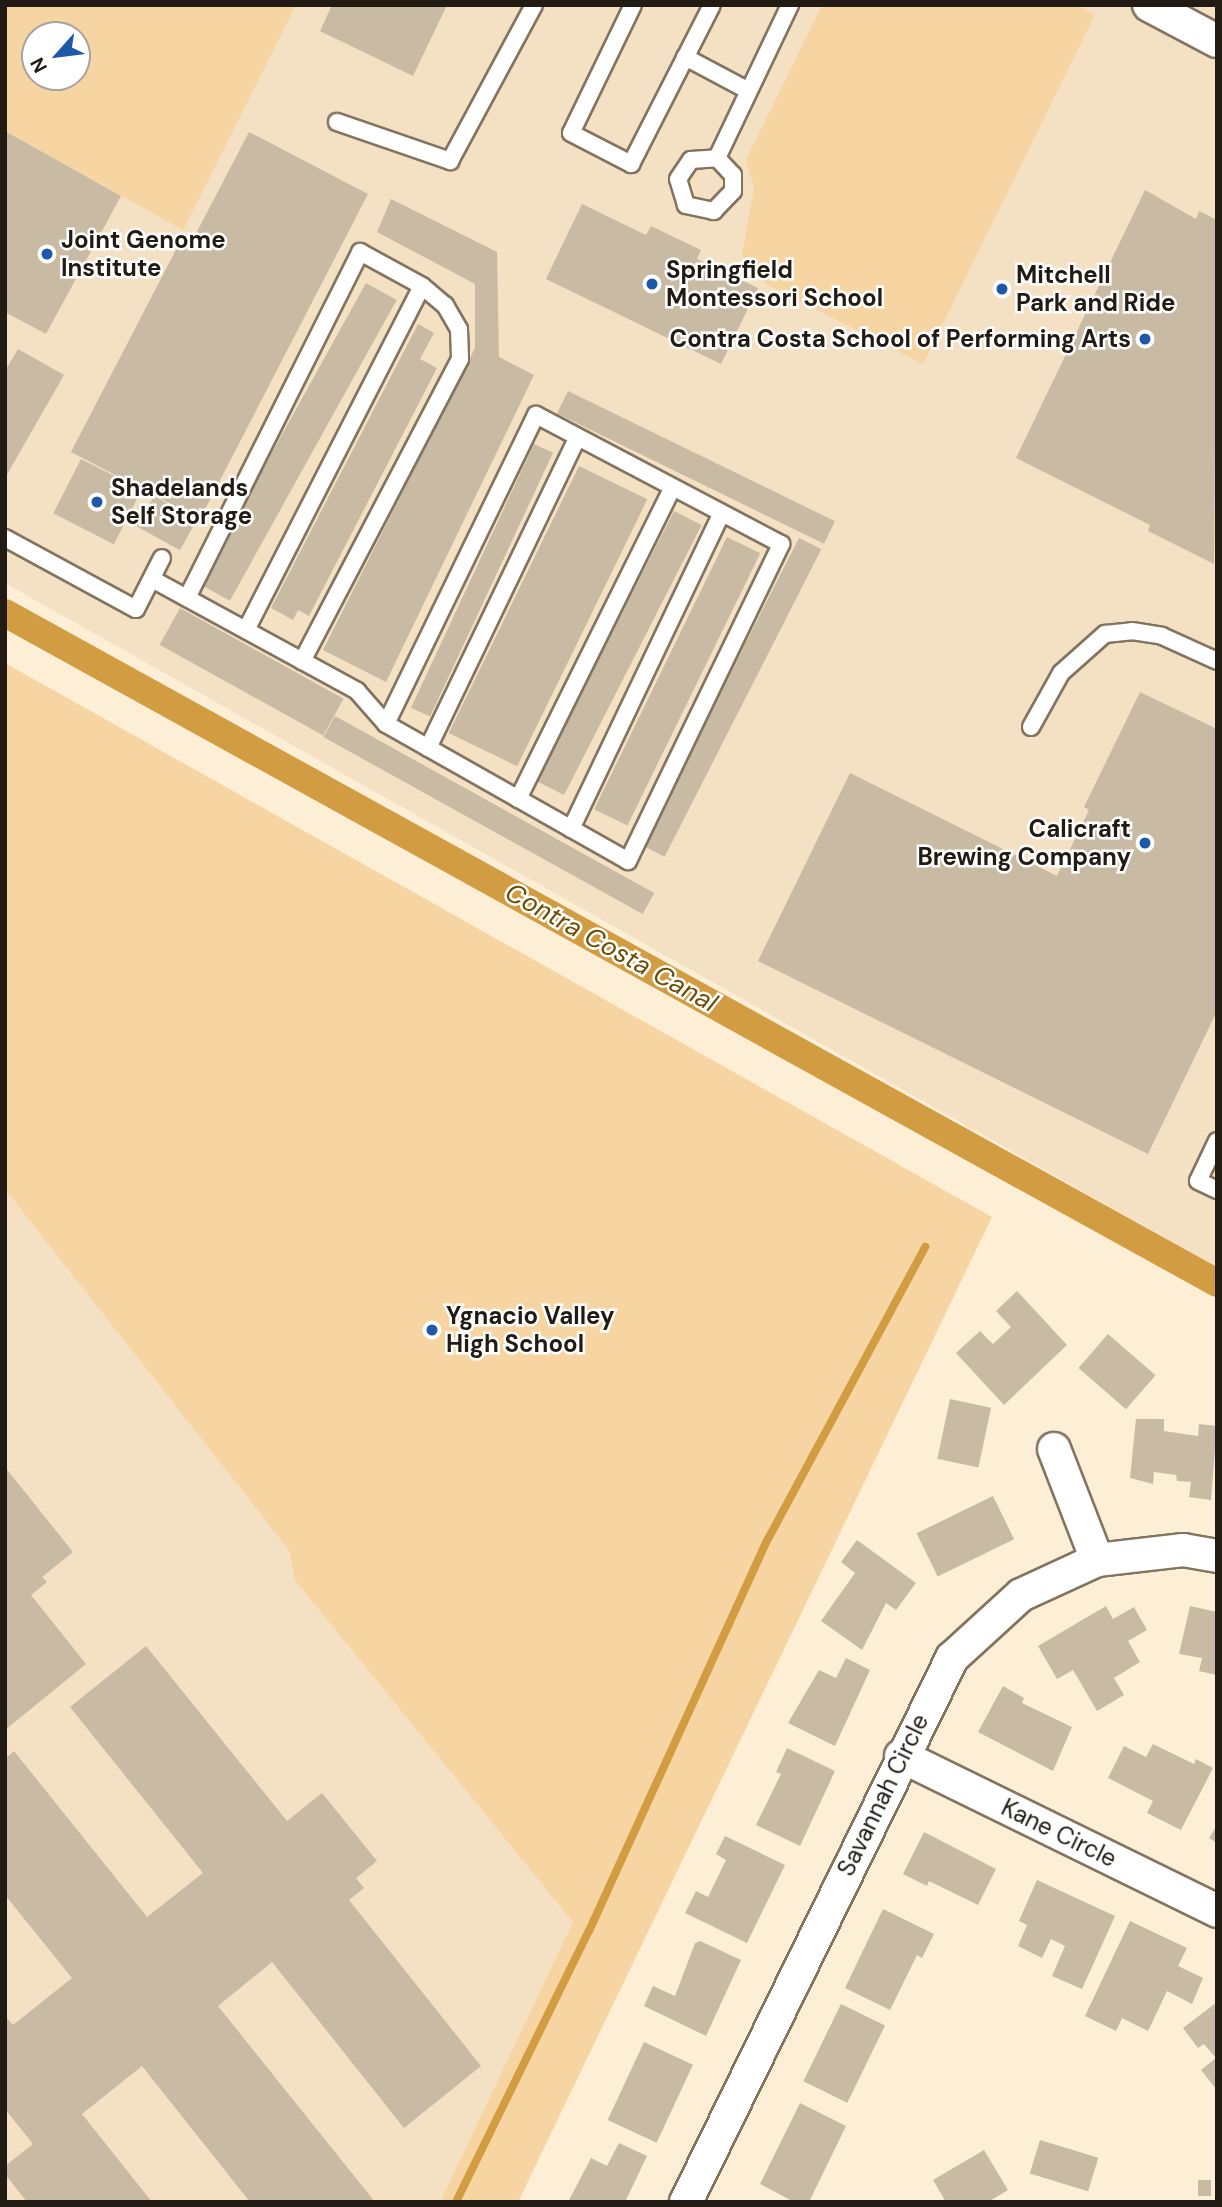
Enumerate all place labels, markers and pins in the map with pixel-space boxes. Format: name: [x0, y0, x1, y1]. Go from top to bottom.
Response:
place label: Joint Genome Institute: [61, 226, 226, 282]
marker: Joint Genome Institute: [39, 246, 55, 262]
place label: Springfield Montessori School: [666, 256, 883, 312]
place label: Mitchell Park and Ride: [1016, 261, 1175, 317]
marker: Springfield Montessori School: [644, 276, 660, 292]
marker: Mitchell Park and Ride: [994, 281, 1010, 297]
place label: Contra Costa School of Performing Arts: [669, 325, 1131, 353]
marker: Contra Costa School of Performing Arts: [1137, 331, 1153, 347]
place label: Shadelands Self Storage: [111, 474, 252, 530]
marker: Shadelands Self Storage: [89, 494, 105, 510]
place label: Calicraft Brewing Company: [917, 815, 1131, 871]
marker: Calicraft Brewing Company: [1137, 835, 1153, 851]
place label: Ygnacio Valley High School: [446, 1302, 614, 1358]
marker: Ygnacio Valley High School: [424, 1322, 440, 1338]

